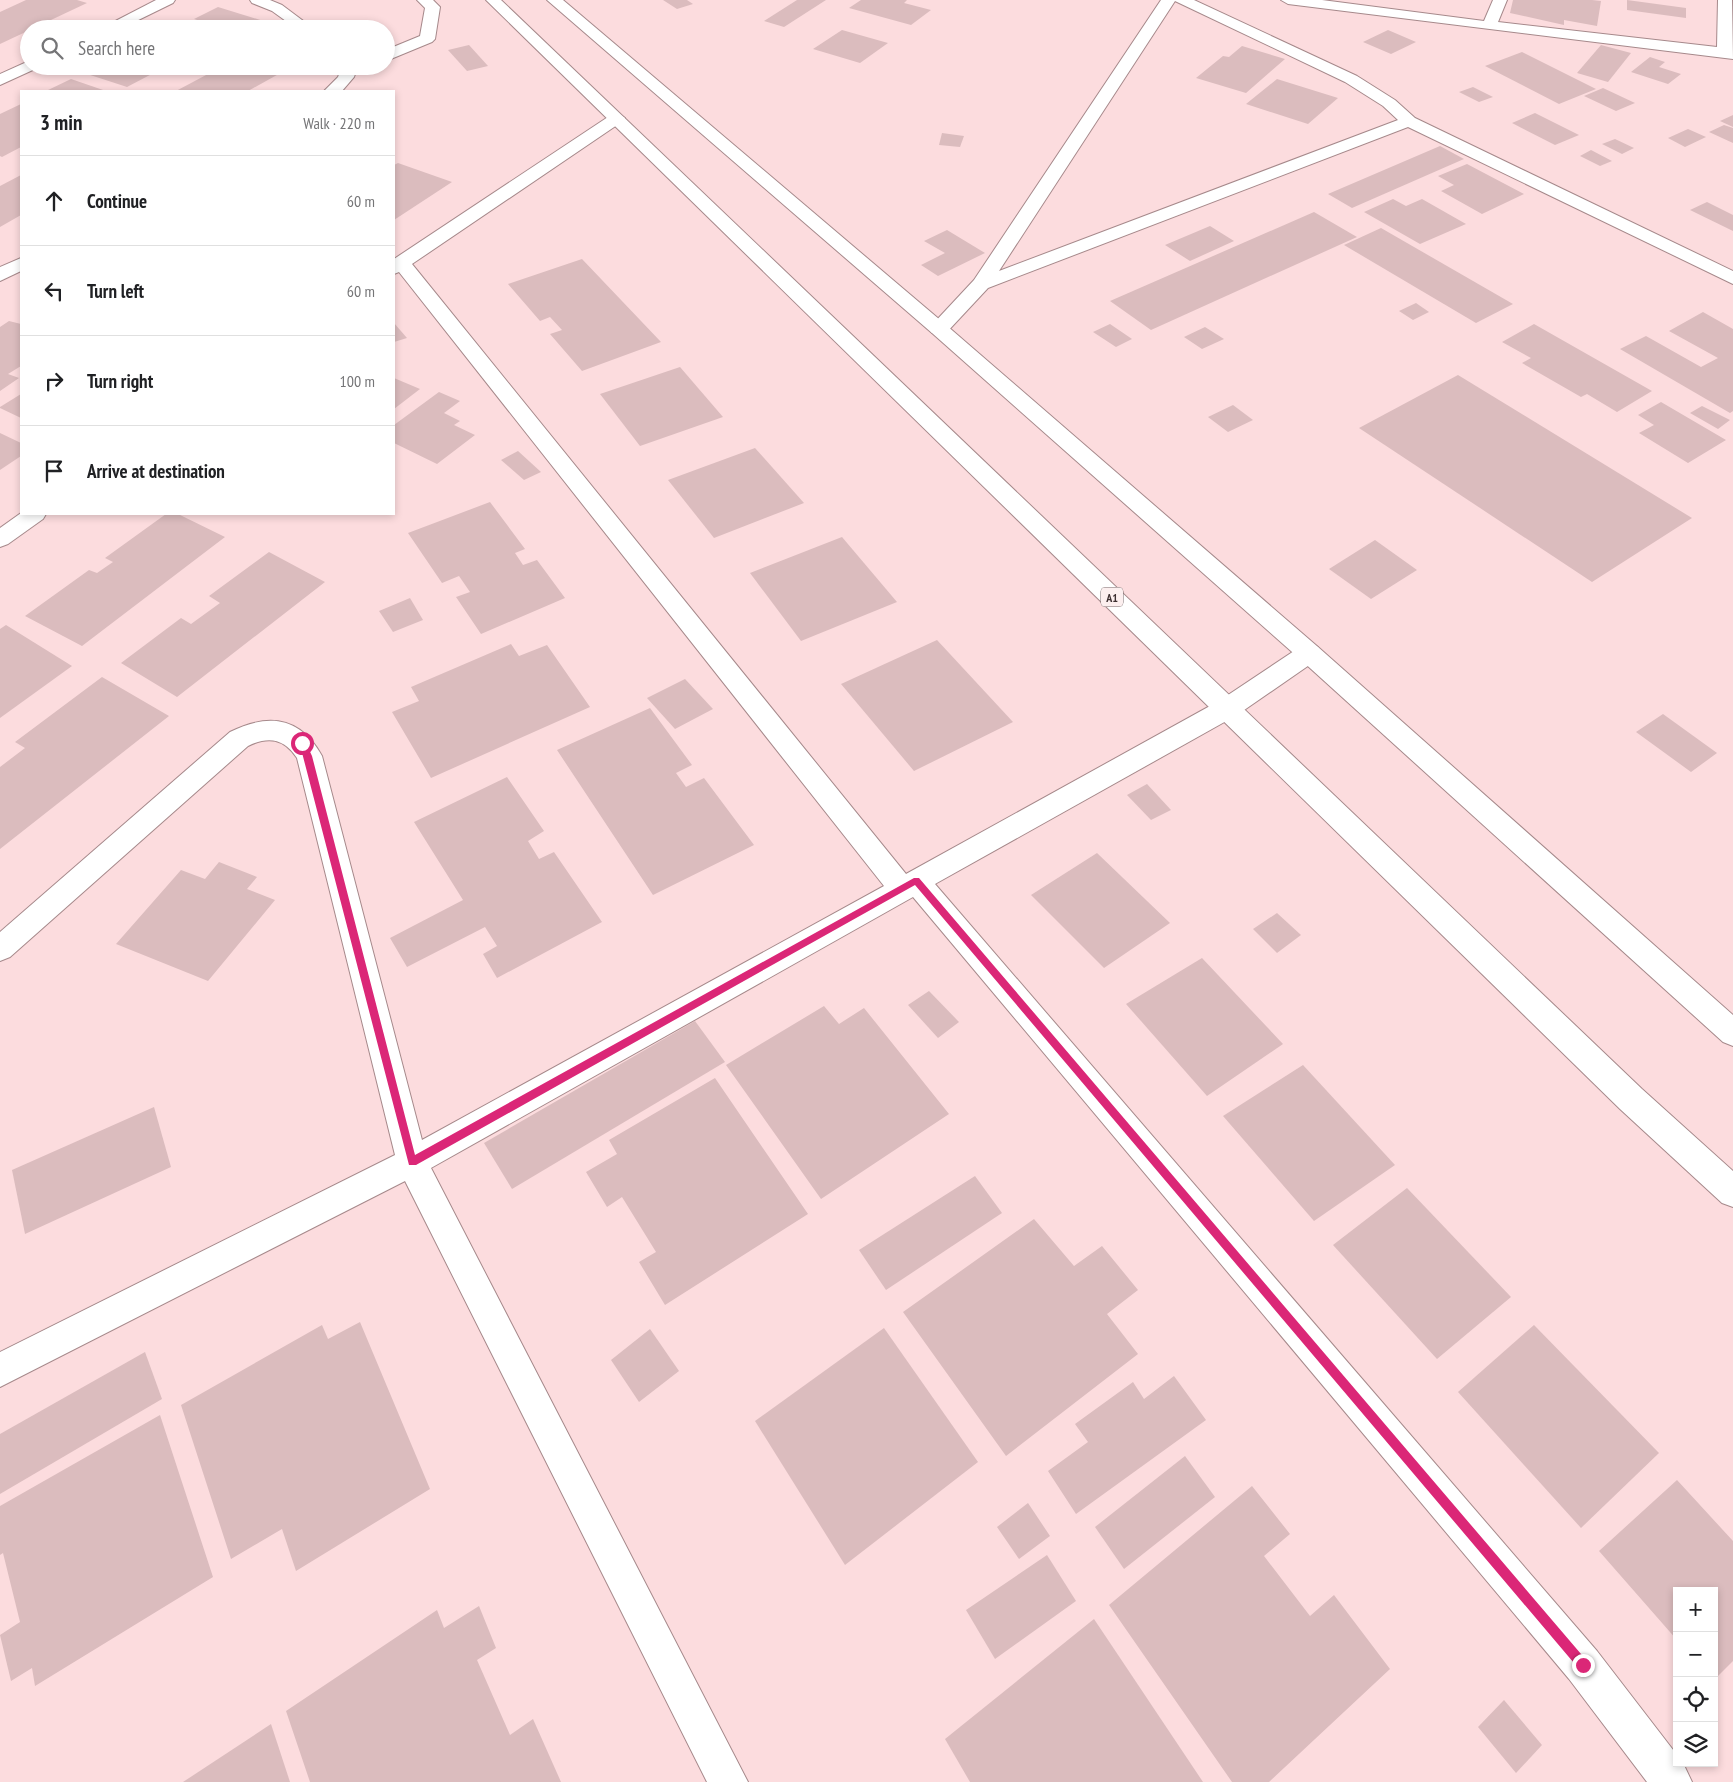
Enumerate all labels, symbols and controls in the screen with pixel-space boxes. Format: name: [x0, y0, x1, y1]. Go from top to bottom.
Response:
search box: [20, 20, 395, 75]
icon: search: [38, 34, 66, 62]
text: Search here: [78, 36, 155, 60]
text: 3 min: [40, 109, 82, 136]
text: Walk · 220 m: [303, 113, 375, 133]
icon: ahead: [40, 187, 68, 215]
text: Continue: [87, 189, 147, 213]
text: 60 m: [347, 191, 375, 211]
icon: left: [40, 277, 68, 305]
text: Turn left: [87, 279, 144, 303]
text: 60 m: [347, 281, 375, 301]
icon: right: [40, 367, 68, 395]
text: Turn right: [87, 369, 153, 393]
text: 100 m: [340, 371, 375, 391]
icon: arrive: [40, 457, 68, 485]
text: Arrive at destination: [87, 459, 225, 483]
road number: A1: [1101, 588, 1123, 606]
route start: [291, 732, 314, 755]
map controls: [1673, 1587, 1718, 1767]
button: +: [1673, 1587, 1718, 1632]
button: −: [1673, 1632, 1718, 1677]
route end: [1572, 1654, 1595, 1677]
button: locate: [1673, 1677, 1718, 1722]
button: layers: [1673, 1722, 1718, 1767]

